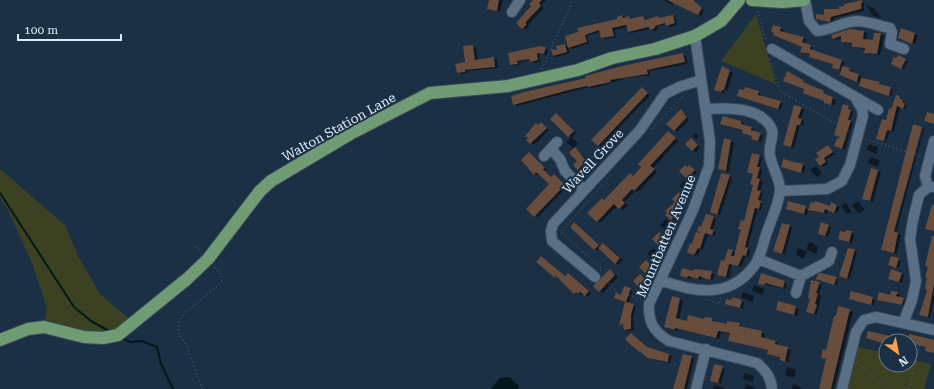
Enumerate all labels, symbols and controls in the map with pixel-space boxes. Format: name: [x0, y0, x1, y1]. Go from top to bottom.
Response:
scale bar: [18, 16, 121, 42]
text: 100 m: [24, 23, 58, 37]
street label: Walton Station Lane: [280, 90, 398, 164]
street label: Wavell Grove: [559, 126, 627, 196]
street label: Mountbatten Avenue: [633, 172, 699, 300]
north arrow: [878, 333, 918, 373]
text: N: [896, 353, 910, 369]

